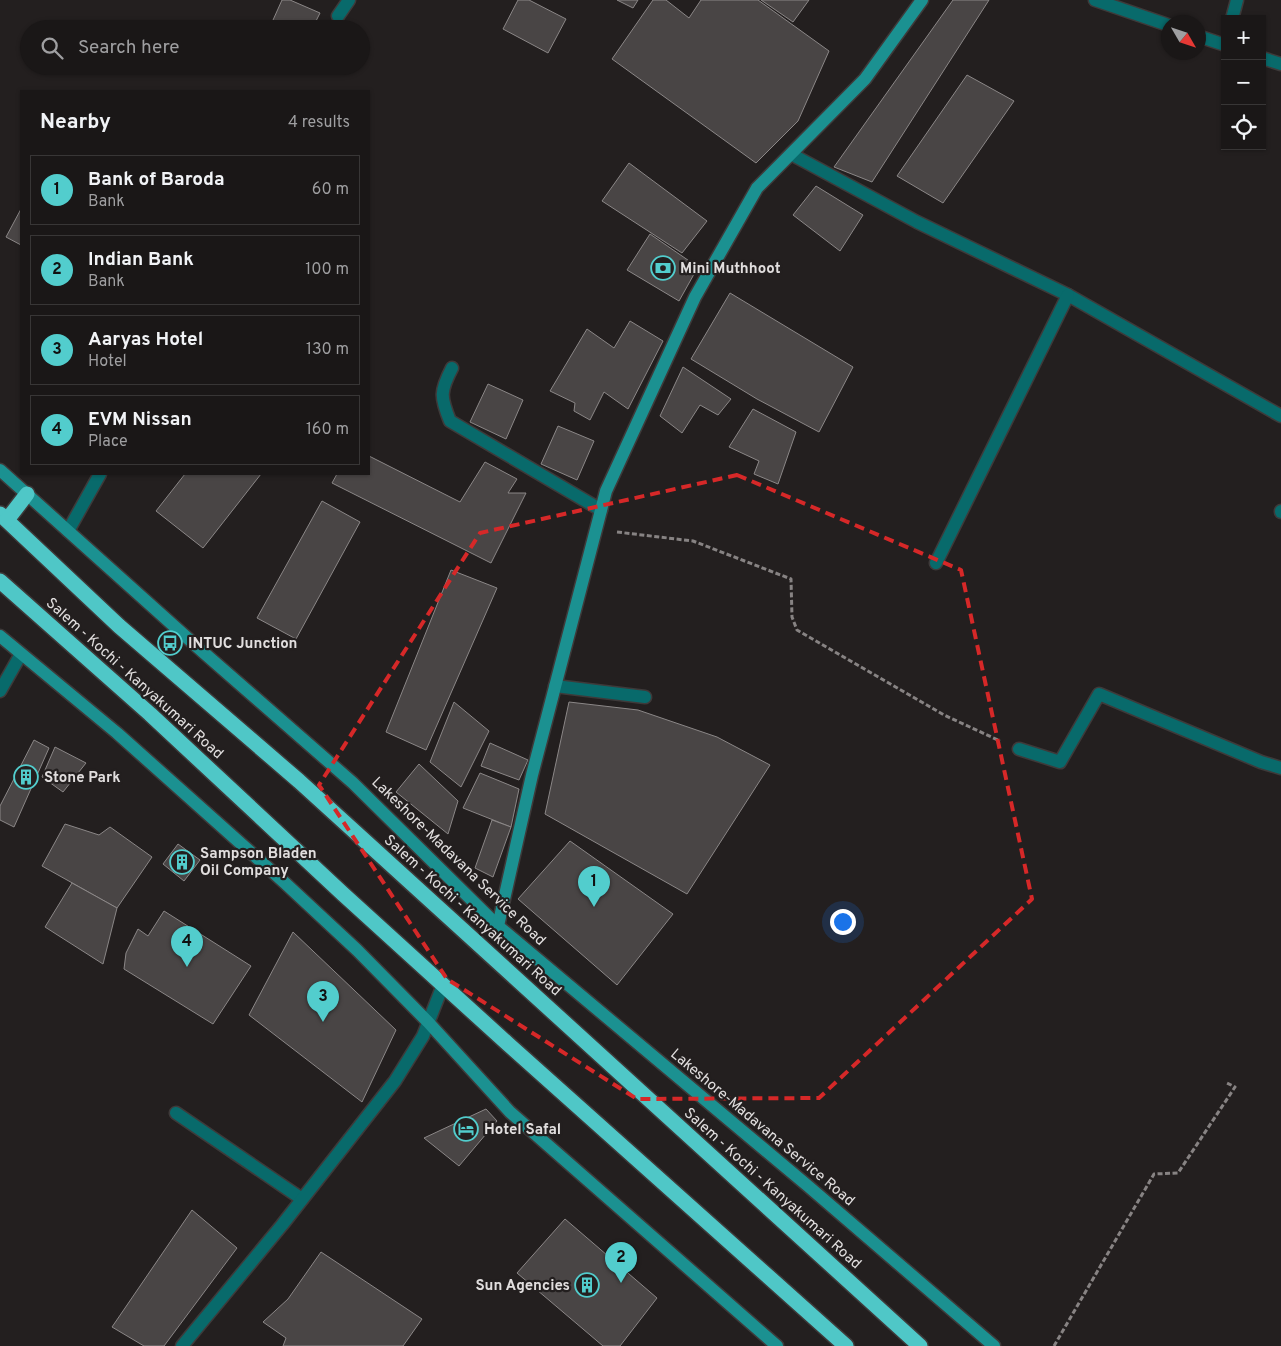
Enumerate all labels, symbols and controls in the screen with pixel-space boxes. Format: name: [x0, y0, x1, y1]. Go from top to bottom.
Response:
north arrow: [1161, 15, 1206, 60]
map controls: [1221, 15, 1266, 150]
button: +: [1221, 15, 1266, 60]
search box: [20, 20, 370, 75]
icon: search: [38, 34, 66, 62]
text: Search here: [78, 36, 180, 60]
button: −: [1221, 60, 1266, 105]
button: locate: [1221, 105, 1266, 150]
text: Nearby: [40, 109, 111, 136]
text: 4 results: [288, 113, 350, 133]
text: Bank of Baroda: [88, 168, 225, 192]
text: 1: [54, 180, 60, 200]
text: 60 m: [312, 180, 349, 200]
text: Bank: [88, 192, 125, 212]
text: Indian Bank: [88, 248, 194, 272]
bank icon: Mini Muthhoot: [650, 255, 676, 281]
text: 2: [52, 260, 62, 280]
text: 100 m: [305, 260, 349, 280]
place label: Mini Muthhoot: [680, 260, 781, 279]
text: Bank: [88, 272, 125, 292]
text: Aaryas Hotel: [88, 328, 203, 352]
text: 3: [52, 340, 62, 360]
text: 130 m: [306, 340, 349, 360]
text: Hotel: [88, 352, 127, 372]
text: EVM Nissan: [88, 408, 192, 432]
text: 4: [52, 420, 62, 440]
text: 160 m: [306, 420, 349, 440]
text: Place: [88, 432, 128, 452]
street label: Salem - Kochi - Kanyakumari Road: [41, 594, 227, 764]
bus stop icon: INTUC Junction: [157, 630, 183, 656]
place label: INTUC Junction: [188, 635, 298, 654]
building icon: Stone Park: [13, 764, 39, 790]
place label: Stone Park: [44, 769, 121, 788]
street label: Lakeshore-Madavana Service Road: [367, 774, 549, 951]
street label: Salem - Kochi - Kanyakumari Road: [379, 831, 565, 1001]
place label: Sampson Bladen Oil Company: [200, 845, 317, 881]
building icon: Sampson Bladen Oil Company: [169, 849, 195, 875]
pin: 1: [578, 866, 610, 907]
your location: [830, 909, 856, 935]
pin: 4: [171, 926, 203, 967]
pin: 3: [307, 981, 339, 1022]
street label: Lakeshore-Madavana Service Road: [666, 1045, 858, 1211]
street label: Salem - Kochi - Kanyakumari Road: [679, 1104, 865, 1274]
hotel icon: Hotel Safal: [453, 1116, 479, 1142]
place label: Hotel Safal: [484, 1121, 561, 1140]
pin: 2: [605, 1242, 637, 1283]
building icon: Sun Agencies: [574, 1272, 600, 1298]
place label: Sun Agencies: [475, 1277, 570, 1296]

